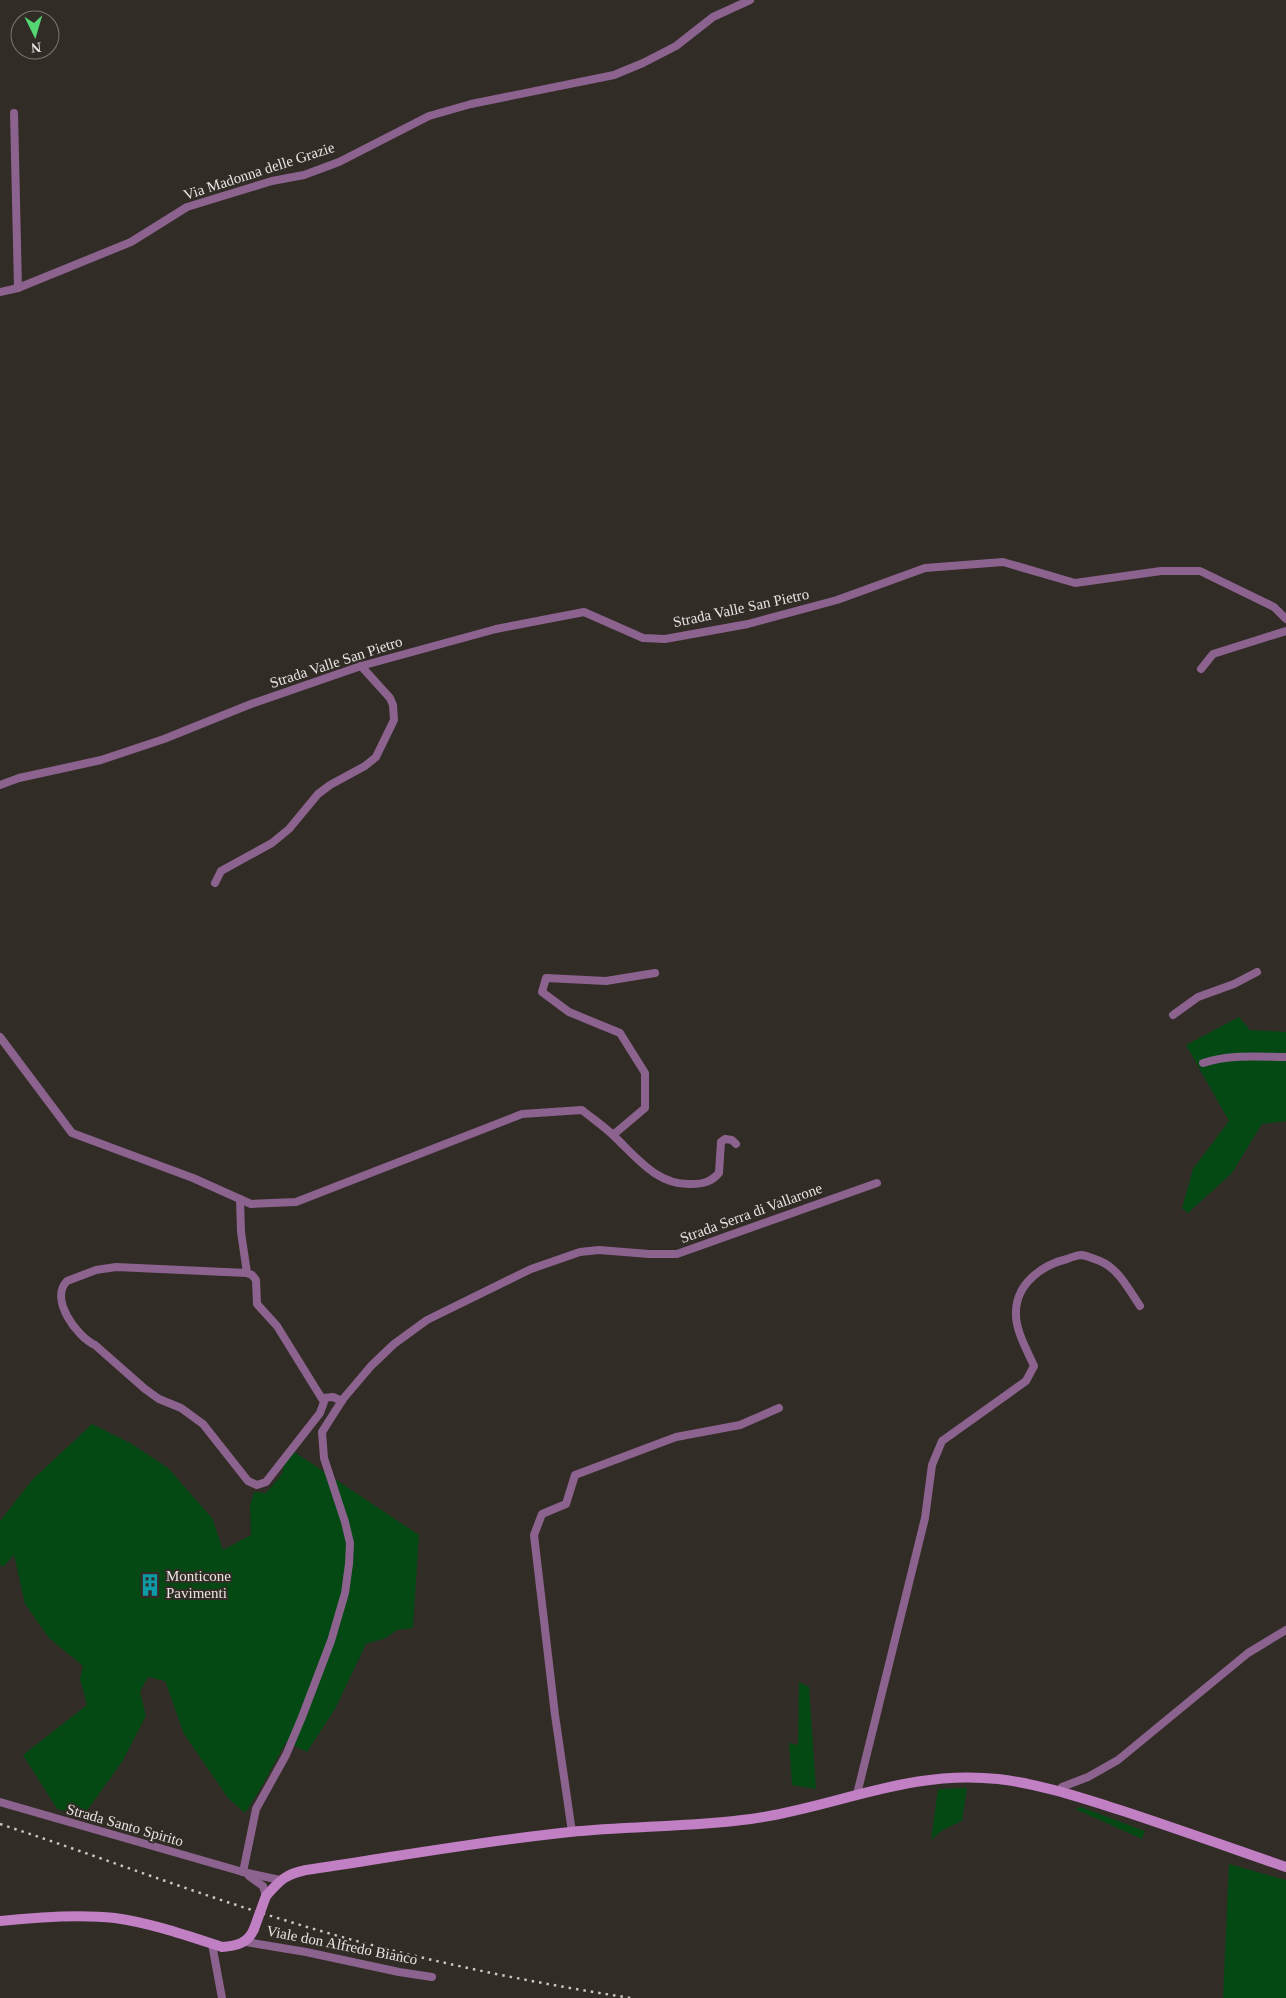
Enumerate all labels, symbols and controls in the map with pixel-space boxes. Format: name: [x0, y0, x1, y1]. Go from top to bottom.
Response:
north arrow: [10, 10, 60, 60]
text: N: [30, 40, 42, 55]
street label: Via Madonna delle Grazie: [181, 139, 337, 203]
street label: Strada Valle San Pietro: [672, 586, 810, 630]
street label: Strada Valle San Pietro: [268, 633, 404, 691]
street label: Strada Serra di Vallarone: [678, 1180, 825, 1246]
place label: Monticone Pavimenti: [166, 1568, 231, 1601]
building icon: Monticone Pavimenti: [137, 1572, 163, 1598]
street label: Strada Santo Spirito: [65, 1801, 185, 1849]
street label: Viale don Alfredo Bianco: [265, 1922, 419, 1968]

